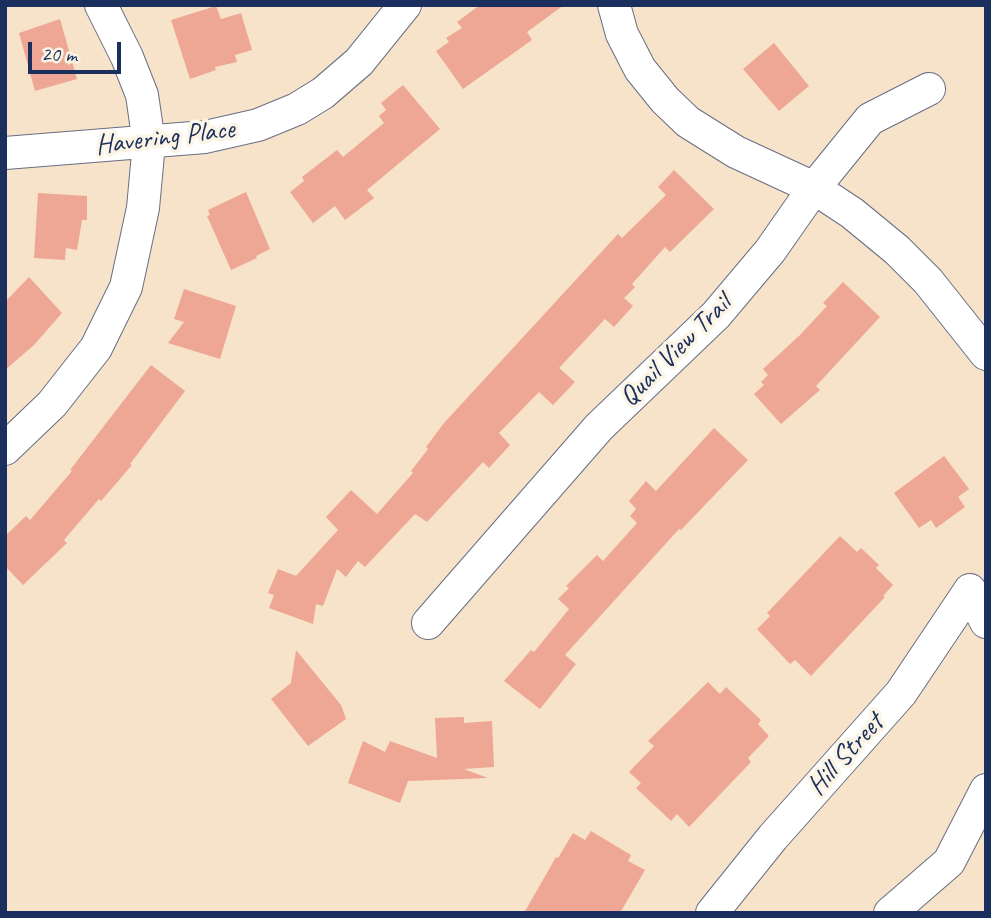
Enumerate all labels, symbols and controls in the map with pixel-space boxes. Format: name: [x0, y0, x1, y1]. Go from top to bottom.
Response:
scale bar: [32, 28, 124, 72]
text: 20 m: [41, 41, 77, 67]
street label: Havering Place: [94, 113, 236, 163]
street label: Quail View Trail: [613, 288, 739, 414]
street label: Hill Street: [801, 707, 891, 803]

